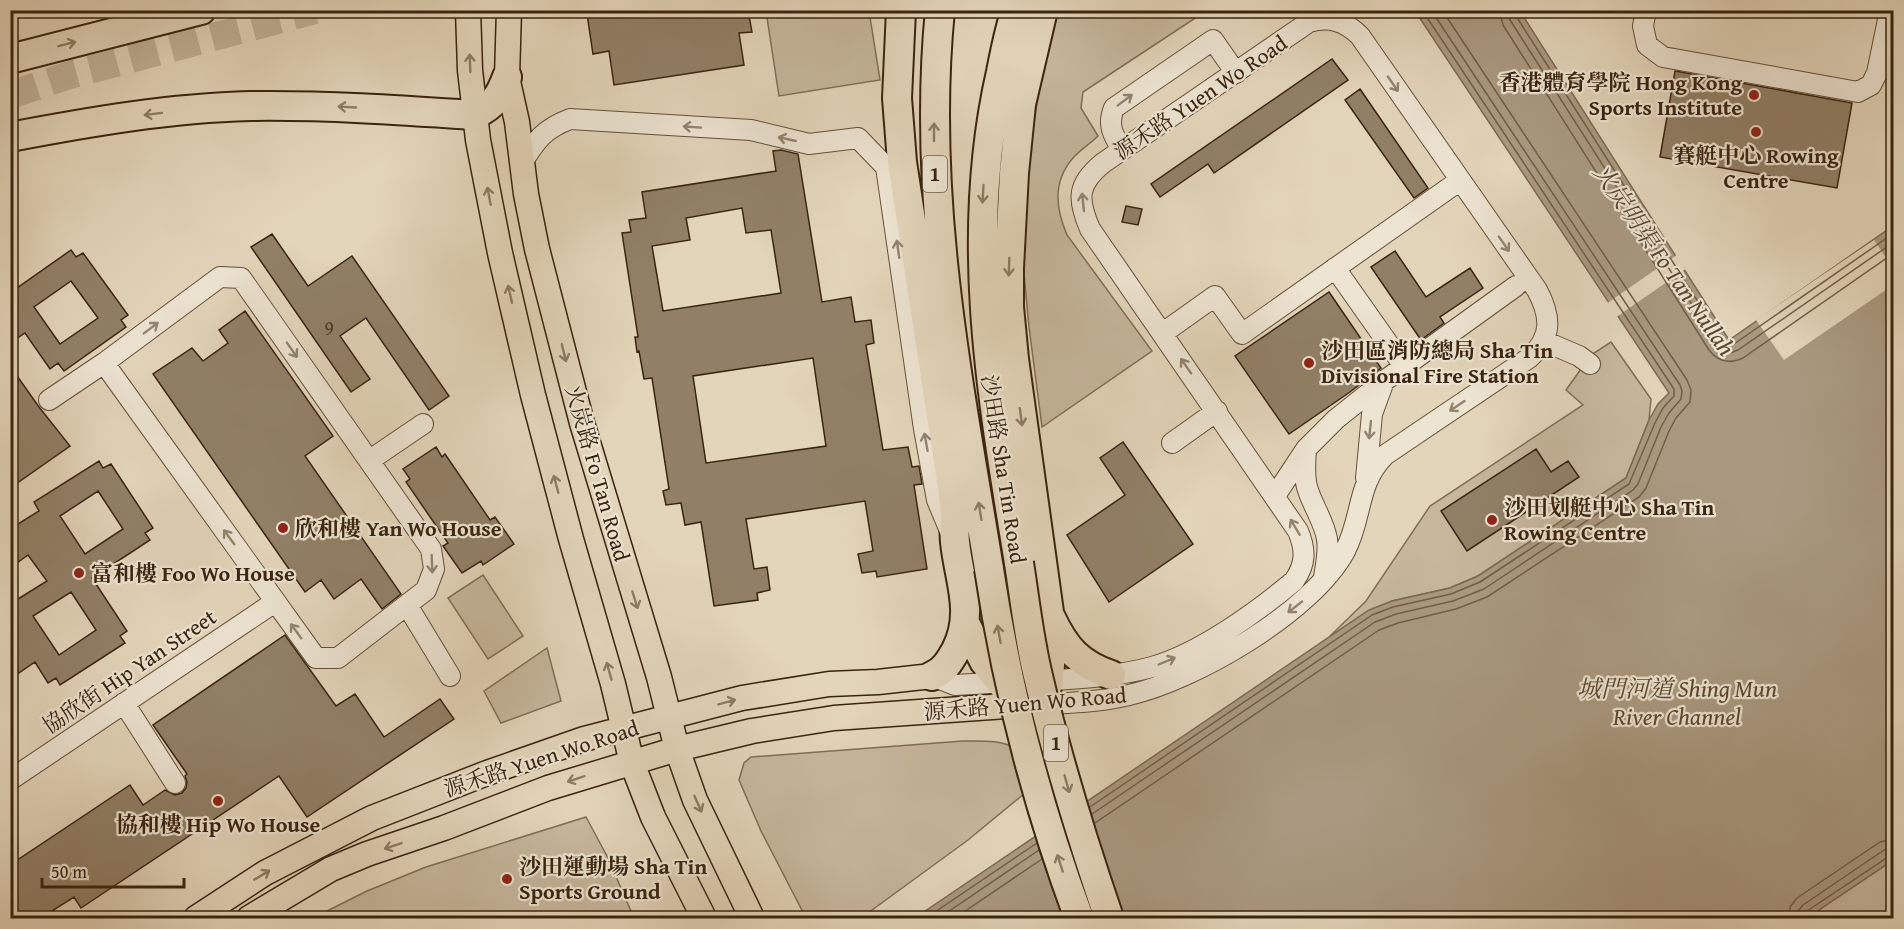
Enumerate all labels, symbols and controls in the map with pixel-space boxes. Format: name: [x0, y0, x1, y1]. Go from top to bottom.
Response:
street label: 源禾路 Yuen Wo Road: [1107, 27, 1293, 167]
one-way arrow: [57, 38, 76, 49]
one-way arrow: [464, 53, 475, 73]
place label: 香港體育學院 Hong Kong Sports Institute: [1499, 66, 1742, 123]
one-way arrow: [1387, 75, 1399, 92]
marker: 香港體育學院 Hong Kong Sports Institute: [1747, 88, 1761, 102]
one-way arrow: [1116, 94, 1132, 107]
one-way arrow: [338, 102, 358, 113]
one-way arrow: [143, 109, 163, 120]
one-way arrow: [683, 121, 703, 132]
one-way arrow: [928, 122, 940, 142]
marker: 賽艇中心 Rowing Centre: [1749, 125, 1763, 139]
one-way arrow: [778, 132, 797, 144]
place label: 賽艇中心 Rowing Centre: [1673, 139, 1839, 196]
road number: 1: [923, 156, 947, 192]
water label: 火炭明渠 Fo Tan Nullah: [1585, 157, 1744, 363]
one-way arrow: [977, 184, 988, 204]
one-way arrow: [483, 187, 494, 206]
one-way arrow: [1077, 193, 1088, 212]
one-way arrow: [1498, 236, 1510, 252]
one-way arrow: [892, 240, 903, 260]
one-way arrow: [1003, 256, 1015, 276]
one-way arrow: [503, 285, 515, 304]
house number: 9: [324, 313, 334, 342]
one-way arrow: [143, 322, 159, 334]
place label: 沙田區消防總局 Sha Tin Divisional Fire Station: [1321, 334, 1553, 391]
one-way arrow: [286, 341, 298, 357]
one-way arrow: [558, 343, 570, 362]
marker: 沙田區消防總局 Sha Tin Divisional Fire Station: [1302, 356, 1316, 370]
one-way arrow: [1180, 358, 1192, 374]
street label: 沙田路 Sha Tin Road: [973, 372, 1035, 566]
street label: 火炭路 Fo Tan Road: [558, 381, 639, 565]
one-way arrow: [1449, 400, 1466, 413]
one-way arrow: [1016, 407, 1027, 427]
one-way arrow: [1365, 420, 1376, 439]
one-way arrow: [920, 433, 931, 452]
one-way arrow: [550, 475, 562, 494]
place label: 沙田划艇中心 Sha Tin Rowing Centre: [1504, 491, 1714, 548]
one-way arrow: [974, 502, 985, 522]
place label: 欣和樓 Yan Wo House: [295, 512, 502, 544]
marker: 沙田划艇中心 Sha Tin Rowing Centre: [1485, 513, 1499, 527]
one-way arrow: [1289, 519, 1301, 536]
marker: 欣和樓 Yan Wo House: [276, 521, 290, 535]
one-way arrow: [223, 530, 235, 546]
one-way arrow: [427, 553, 438, 573]
place label: 富和樓 Foo Wo House: [91, 557, 295, 589]
marker: 富和樓 Foo Wo House: [72, 566, 86, 580]
one-way arrow: [630, 590, 641, 609]
one-way arrow: [1287, 600, 1303, 613]
street label: 協欣街 Hip Yan Street: [36, 601, 222, 741]
one-way arrow: [290, 623, 303, 639]
one-way arrow: [994, 625, 1005, 644]
one-way arrow: [1158, 655, 1176, 666]
one-way arrow: [603, 662, 614, 681]
water label: 城門河道 Shing Mun River Channel: [1577, 671, 1777, 734]
street label: 源禾路 Yuen Wo Road: [922, 678, 1128, 728]
one-way arrow: [717, 696, 736, 708]
street label: 源禾路 Yuen Wo Road: [439, 711, 643, 805]
road number: 1: [1044, 725, 1068, 761]
one-way arrow: [567, 774, 586, 785]
one-way arrow: [1061, 774, 1073, 793]
marker: 協和樓 Hip Wo House: [211, 794, 225, 808]
one-way arrow: [692, 795, 704, 813]
place label: 協和樓 Hip Wo House: [116, 808, 320, 840]
one-way arrow: [384, 841, 403, 852]
place label: 沙田運動場 Sha Tin Sports Ground: [519, 850, 707, 907]
scale bar: [42, 851, 184, 889]
one-way arrow: [1053, 854, 1064, 873]
text: 50 m: [51, 858, 87, 885]
one-way arrow: [253, 868, 270, 880]
marker: 沙田運動場 Sha Tin Sports Ground: [500, 872, 514, 886]

